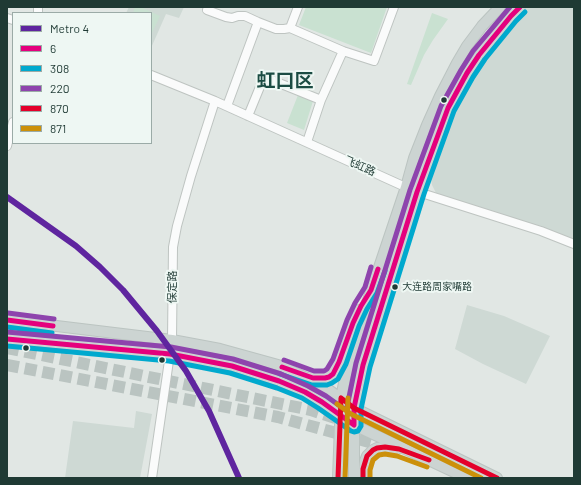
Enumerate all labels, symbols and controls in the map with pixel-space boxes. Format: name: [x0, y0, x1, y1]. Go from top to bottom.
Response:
legend: [12, 12, 152, 144]
text: Metro 4: [50, 21, 89, 35]
text: 6: [50, 41, 56, 55]
text: 308: [50, 61, 69, 75]
district label: 虹口区: [257, 70, 313, 92]
text: 220: [50, 81, 70, 95]
unlabelled marker: [439, 95, 449, 105]
text: 870: [50, 101, 69, 115]
text: 871: [50, 121, 66, 135]
street label: 飞虹路: [342, 153, 378, 179]
street label: 保定路: [165, 271, 179, 303]
place label: 大连路周家嘴路: [402, 281, 472, 293]
marker: 大连路周家嘴路: [390, 282, 400, 292]
unlabelled marker: [21, 343, 31, 353]
unlabelled marker: [157, 355, 167, 365]

